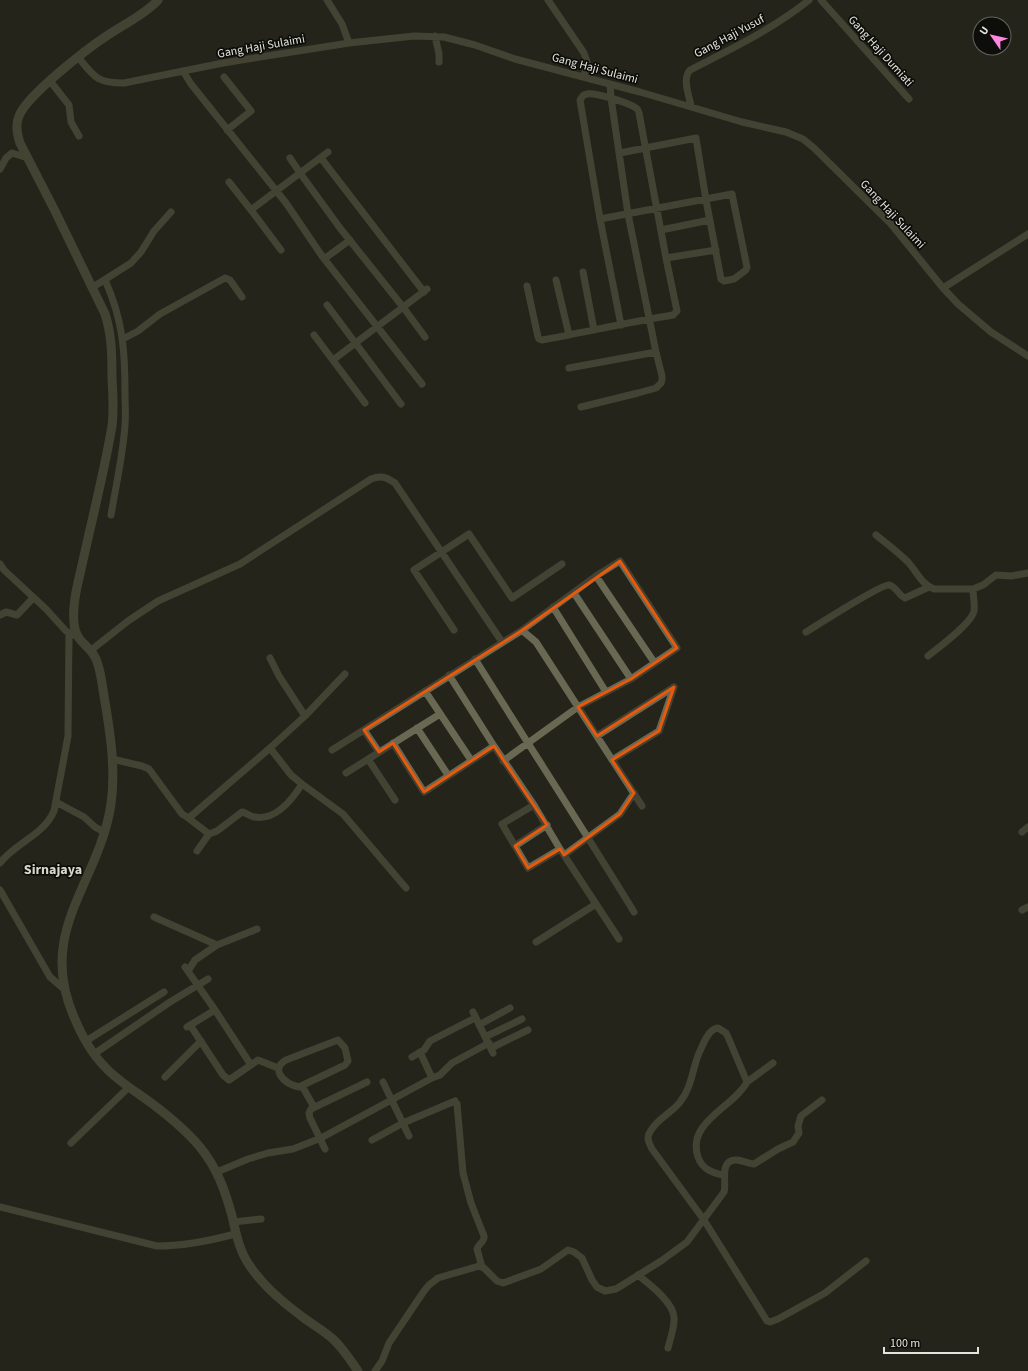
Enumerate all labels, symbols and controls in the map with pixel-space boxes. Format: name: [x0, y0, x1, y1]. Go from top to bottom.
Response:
street label: Gang Haji Yusuf: [691, 11, 768, 62]
street label: Gang Haji Dumiati: [844, 12, 917, 91]
north arrow: [972, 16, 1012, 56]
text: U: [976, 23, 992, 38]
street label: Gang Haji Sulaimi: [216, 30, 306, 63]
street label: Gang Haji Sulaimi: [550, 49, 640, 88]
street label: Gang Haji Sulaimi: [856, 176, 929, 253]
district label: Sirnajaya: [24, 860, 82, 880]
scale bar: [884, 1329, 978, 1355]
text: 100 m: [890, 1335, 920, 1352]

